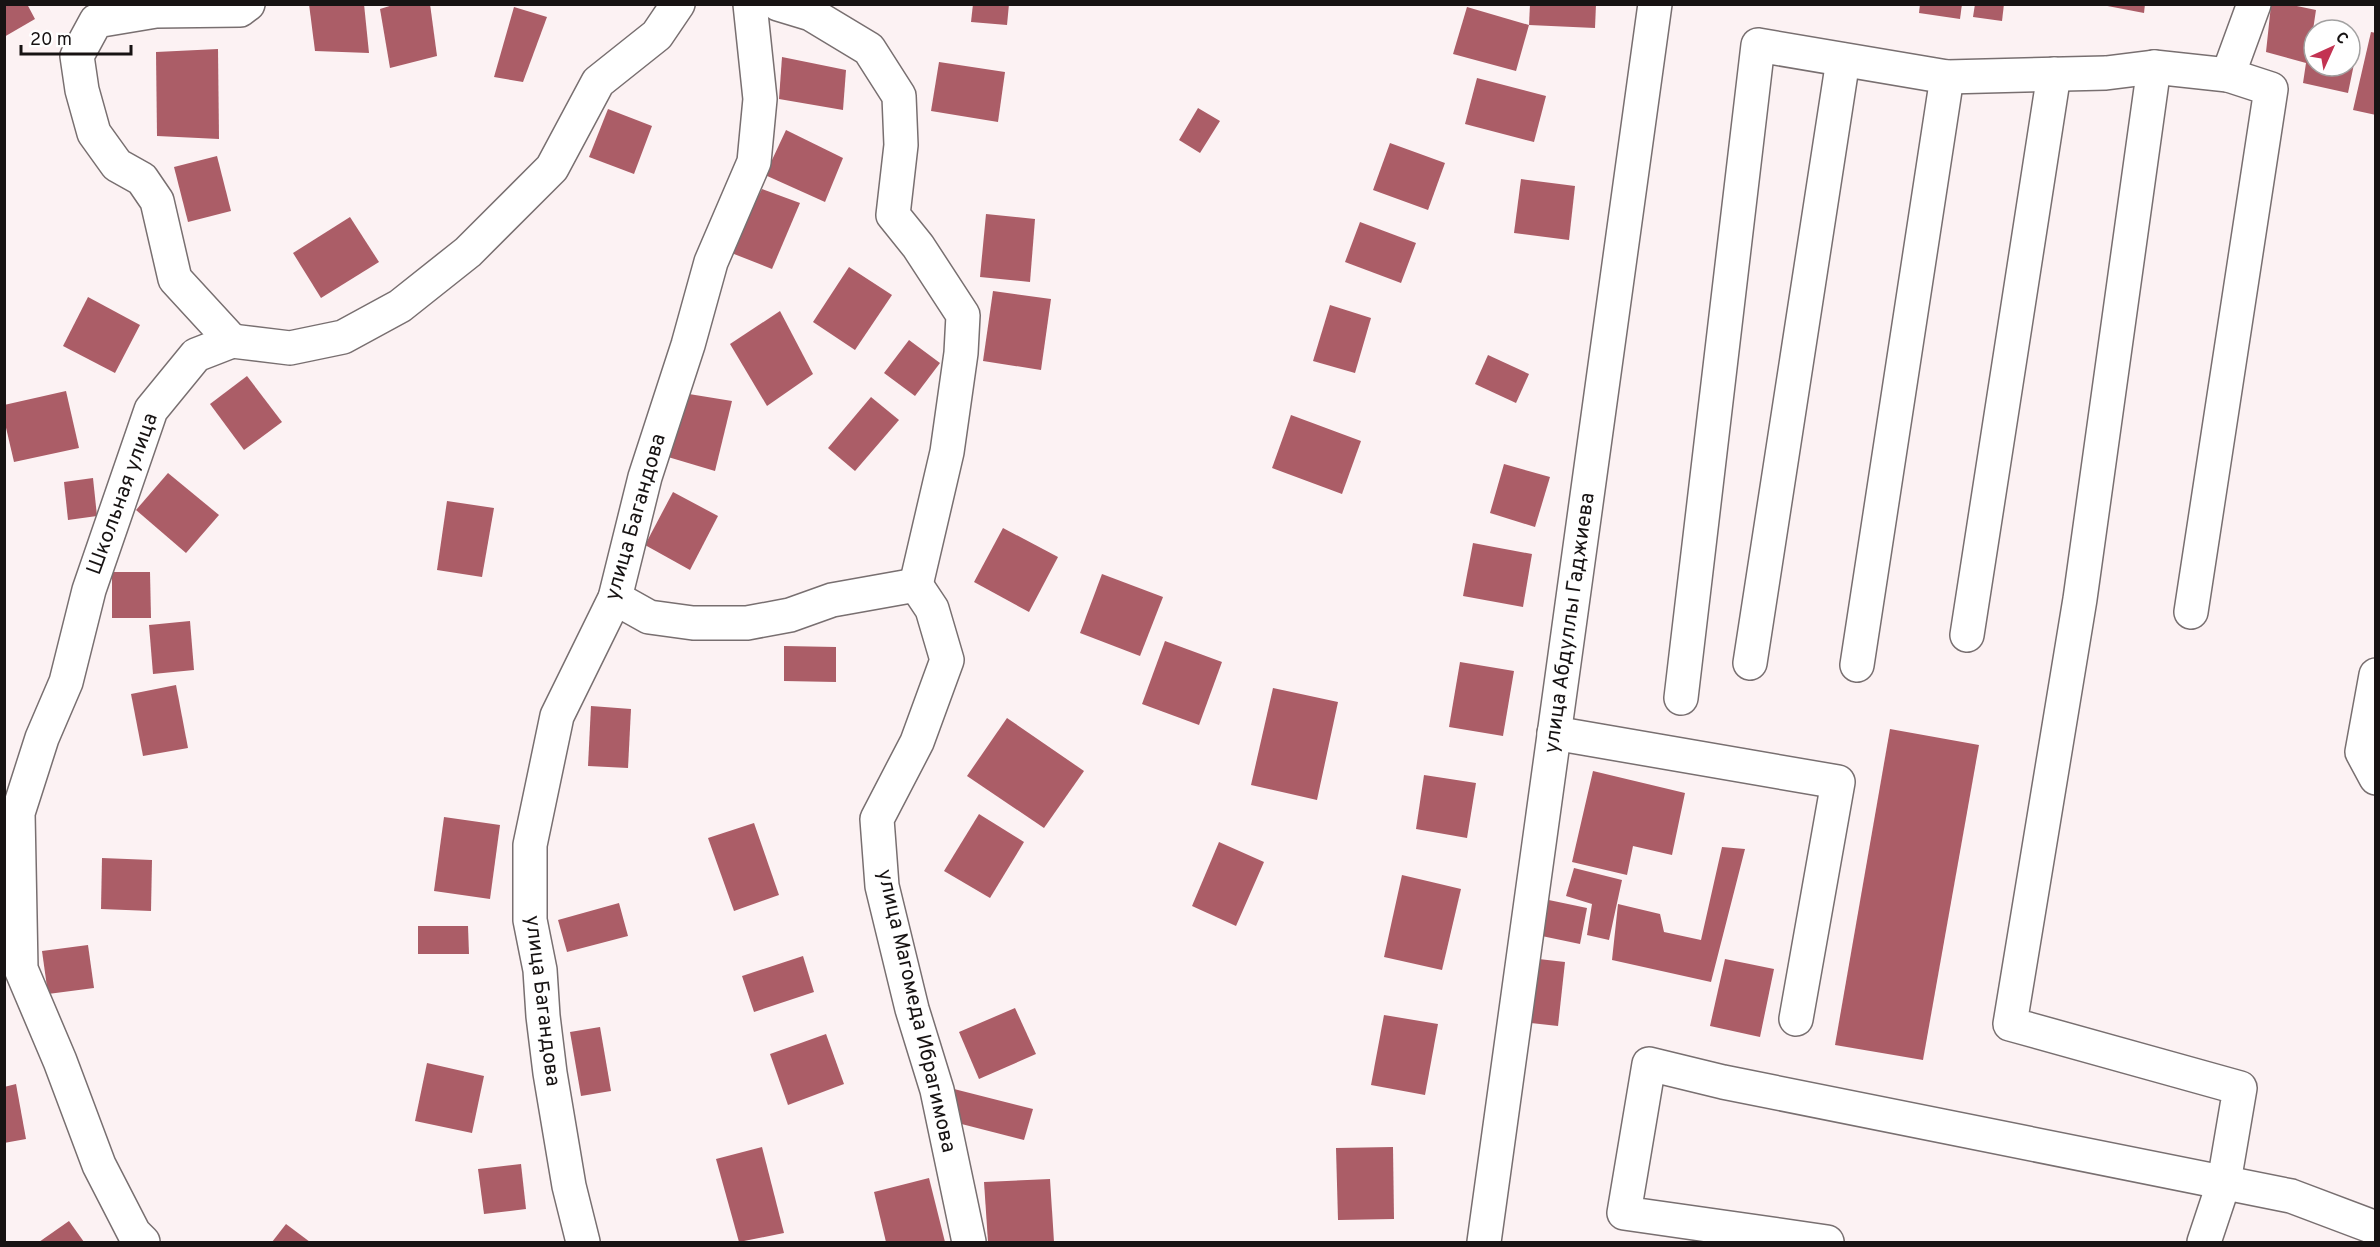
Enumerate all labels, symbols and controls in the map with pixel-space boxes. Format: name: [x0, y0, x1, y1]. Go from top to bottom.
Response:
scale bar: [21, 18, 130, 56]
north arrow: [2302, 18, 2362, 78]
text: С: [2331, 28, 2352, 49]
text: 20 m: [30, 29, 72, 52]
street label: Школьная улица: [81, 409, 165, 579]
street label: улица Багандова: [599, 431, 673, 603]
street label: улица Абдуллы Гаджиева: [1538, 491, 1602, 755]
street label: улица Магомеда Ибрагимова: [870, 867, 962, 1155]
street label: улица Багандова: [518, 914, 566, 1088]

